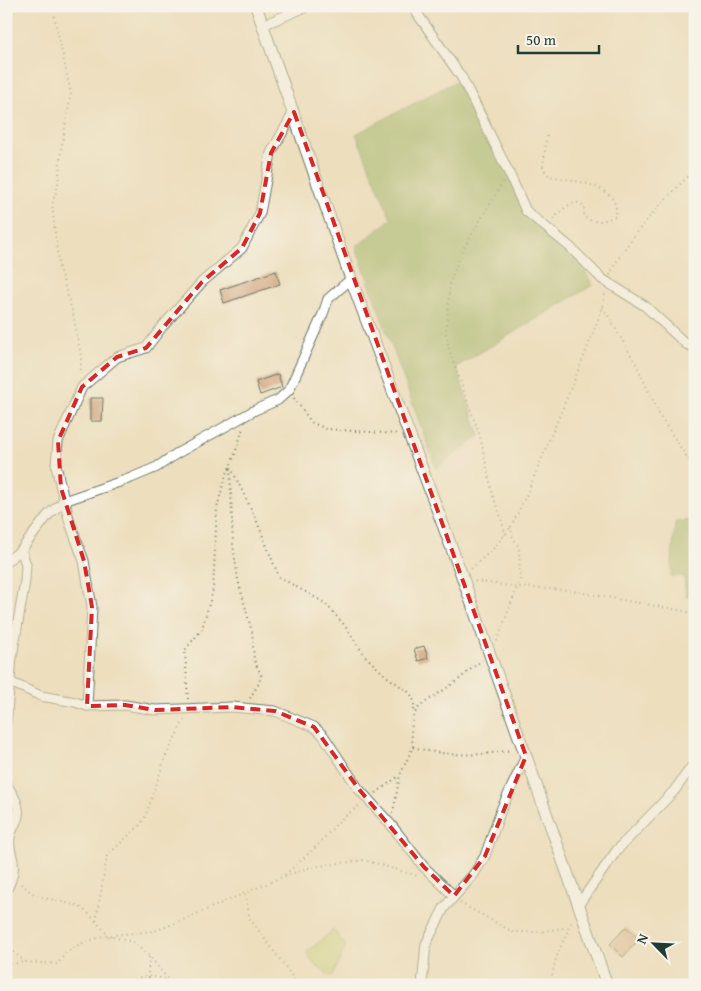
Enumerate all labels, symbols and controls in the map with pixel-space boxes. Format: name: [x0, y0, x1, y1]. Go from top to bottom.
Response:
scale bar: [518, 22, 600, 54]
text: 50 m: [526, 29, 557, 50]
north arrow: [628, 918, 678, 968]
text: N: [631, 930, 653, 947]

